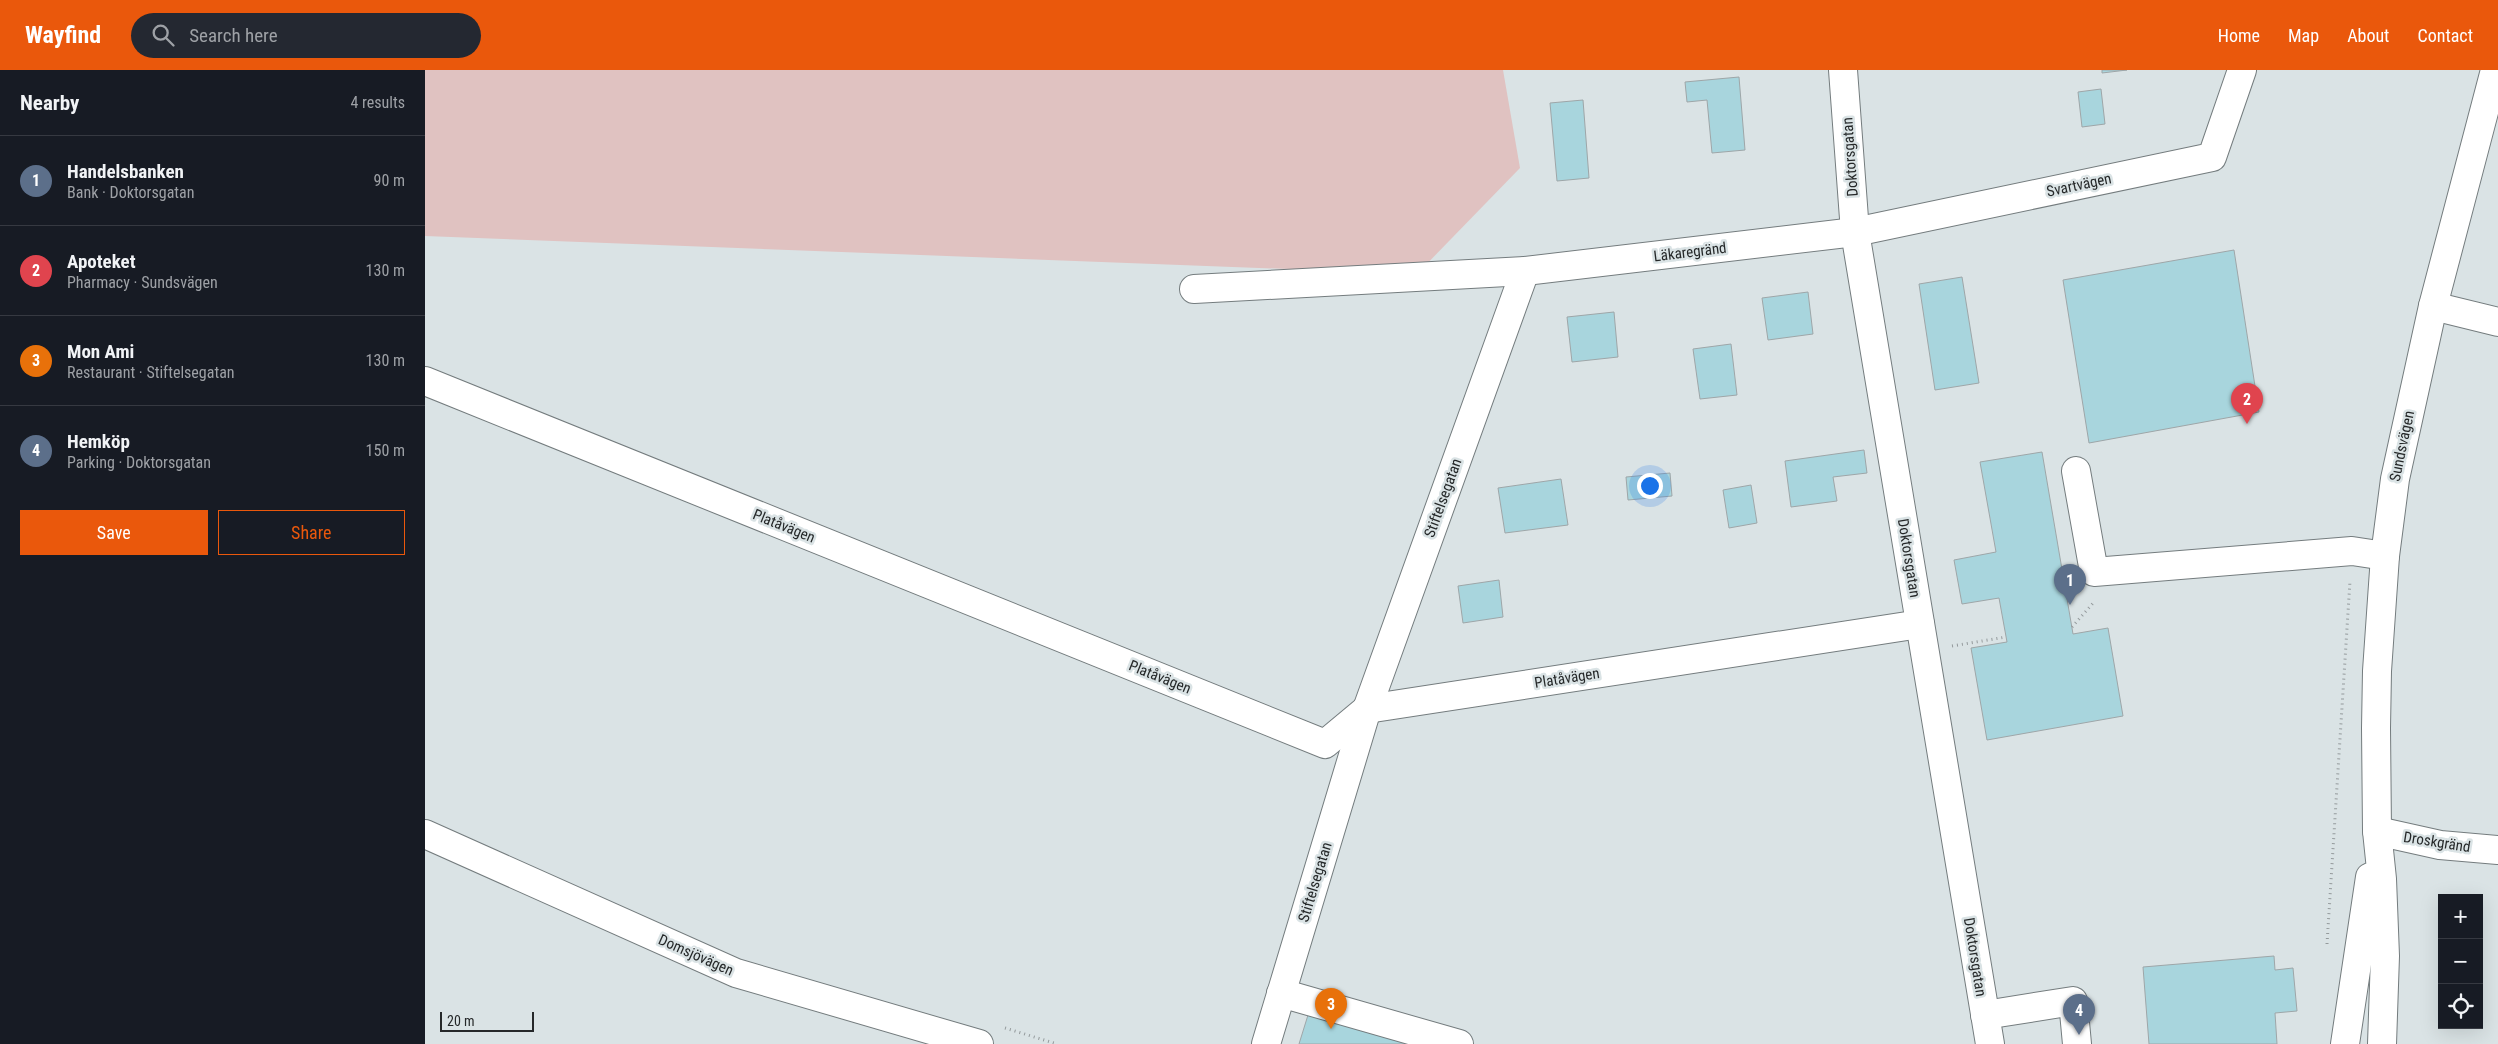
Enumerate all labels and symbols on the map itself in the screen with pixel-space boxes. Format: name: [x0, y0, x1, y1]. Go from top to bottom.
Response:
street label: Doktorsgatan: [1838, 117, 1862, 197]
street label: Svartvägen: [2045, 169, 2113, 201]
street label: Läkaregränd: [1653, 239, 1727, 265]
pin: 2: [2231, 383, 2263, 424]
street label: Sundsvägen: [2386, 409, 2418, 483]
street label: Stiftelsegatan: [1420, 456, 1466, 540]
your location: [1637, 473, 1663, 499]
street label: Platåvägen: [750, 505, 818, 547]
street label: Doktorsgatan: [1894, 517, 1924, 599]
pin: 1: [2054, 564, 2086, 605]
street label: Platåvägen: [1126, 656, 1194, 698]
street label: Platåvägen: [1533, 664, 1601, 692]
street label: Droskgränd: [2402, 828, 2472, 856]
street label: Stiftelsegatan: [1294, 840, 1336, 924]
street label: Doktorsgatan: [1960, 916, 1990, 998]
street label: Domsjövägen: [656, 930, 736, 980]
pin: 3: [1315, 988, 1347, 1029]
pin: 4: [2063, 994, 2095, 1035]
scale bar: [440, 1009, 534, 1032]

